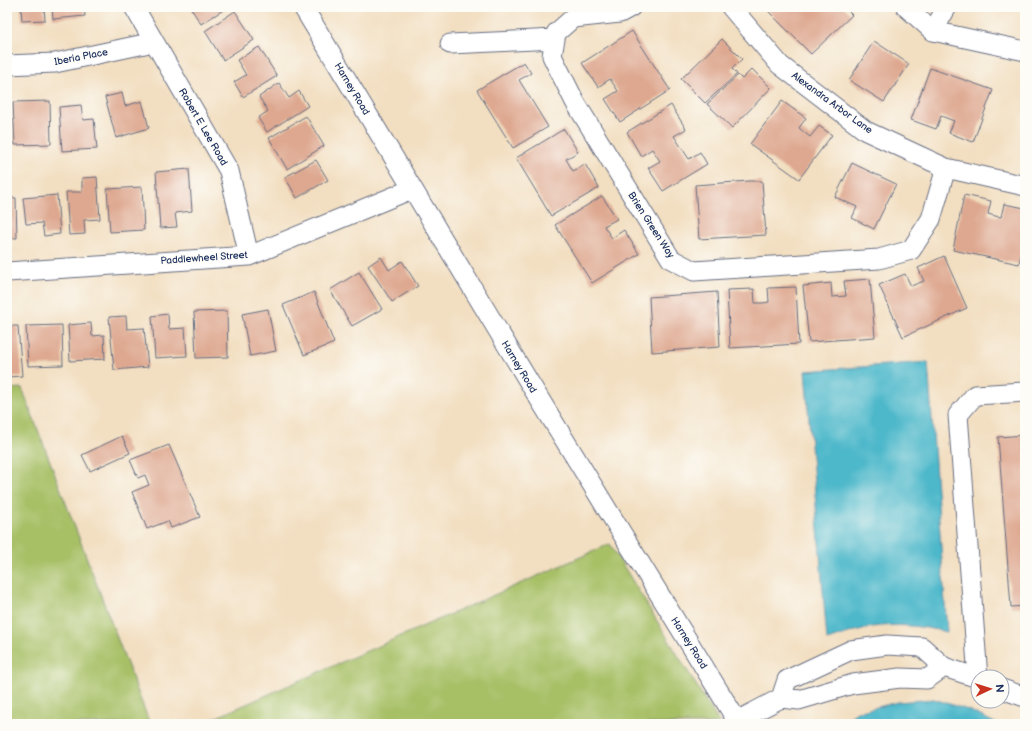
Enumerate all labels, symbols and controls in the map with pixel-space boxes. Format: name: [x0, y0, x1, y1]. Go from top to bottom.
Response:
street label: Iberia Place: [53, 46, 109, 68]
street label: Harney Road: [332, 61, 372, 118]
street label: Alexandra Arbor Lane: [789, 70, 875, 136]
street label: Robert E Lee Road: [176, 86, 230, 168]
street label: Brien Green Way: [625, 190, 677, 261]
street label: Paddlewheel Street: [160, 249, 248, 267]
street label: Harney Road: [499, 339, 539, 396]
street label: Harney Road: [668, 615, 710, 671]
north arrow: [970, 669, 1010, 709]
text: N: [993, 684, 1006, 693]

